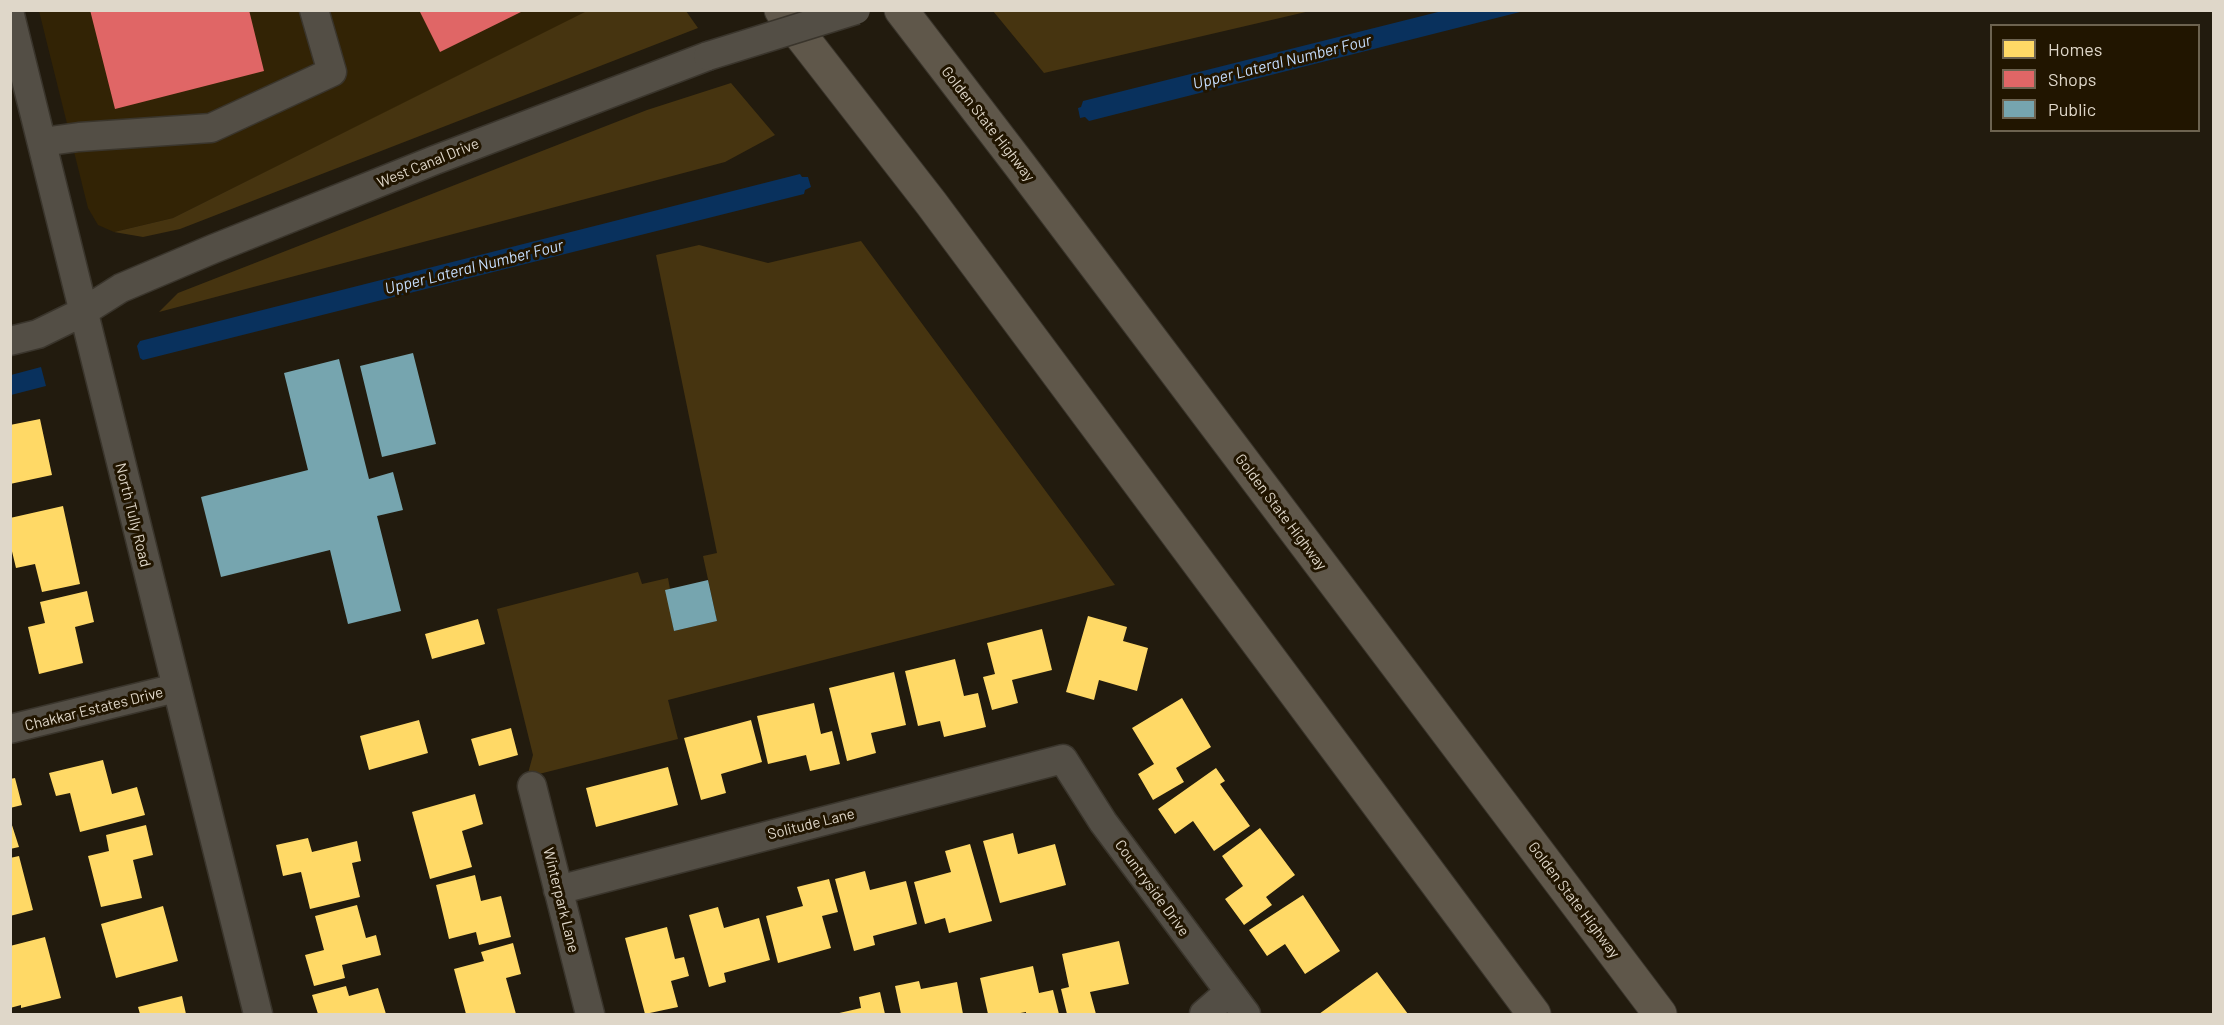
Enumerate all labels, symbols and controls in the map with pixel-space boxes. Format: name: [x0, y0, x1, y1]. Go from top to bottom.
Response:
legend: [1990, 24, 2200, 132]
water label: Upper Lateral Number Four: [1191, 31, 1373, 93]
text: Homes: [2048, 38, 2102, 60]
street label: Golden State Highway: [938, 63, 1038, 185]
text: Shops: [2048, 68, 2097, 90]
text: Public: [2048, 98, 2096, 120]
street label: West Canal Drive: [374, 134, 482, 192]
water label: Upper Lateral Number Four: [383, 236, 565, 298]
street label: Golden State Highway: [1231, 450, 1331, 574]
street label: North Tully Road: [111, 461, 155, 569]
street label: Chakkar Estates Drive: [23, 683, 165, 735]
street label: Solitude Lane: [766, 804, 856, 844]
street label: Countryside Drive: [1111, 836, 1193, 940]
street label: Golden State Highway: [1524, 838, 1624, 962]
street label: Winterpark Lane: [539, 845, 583, 955]

